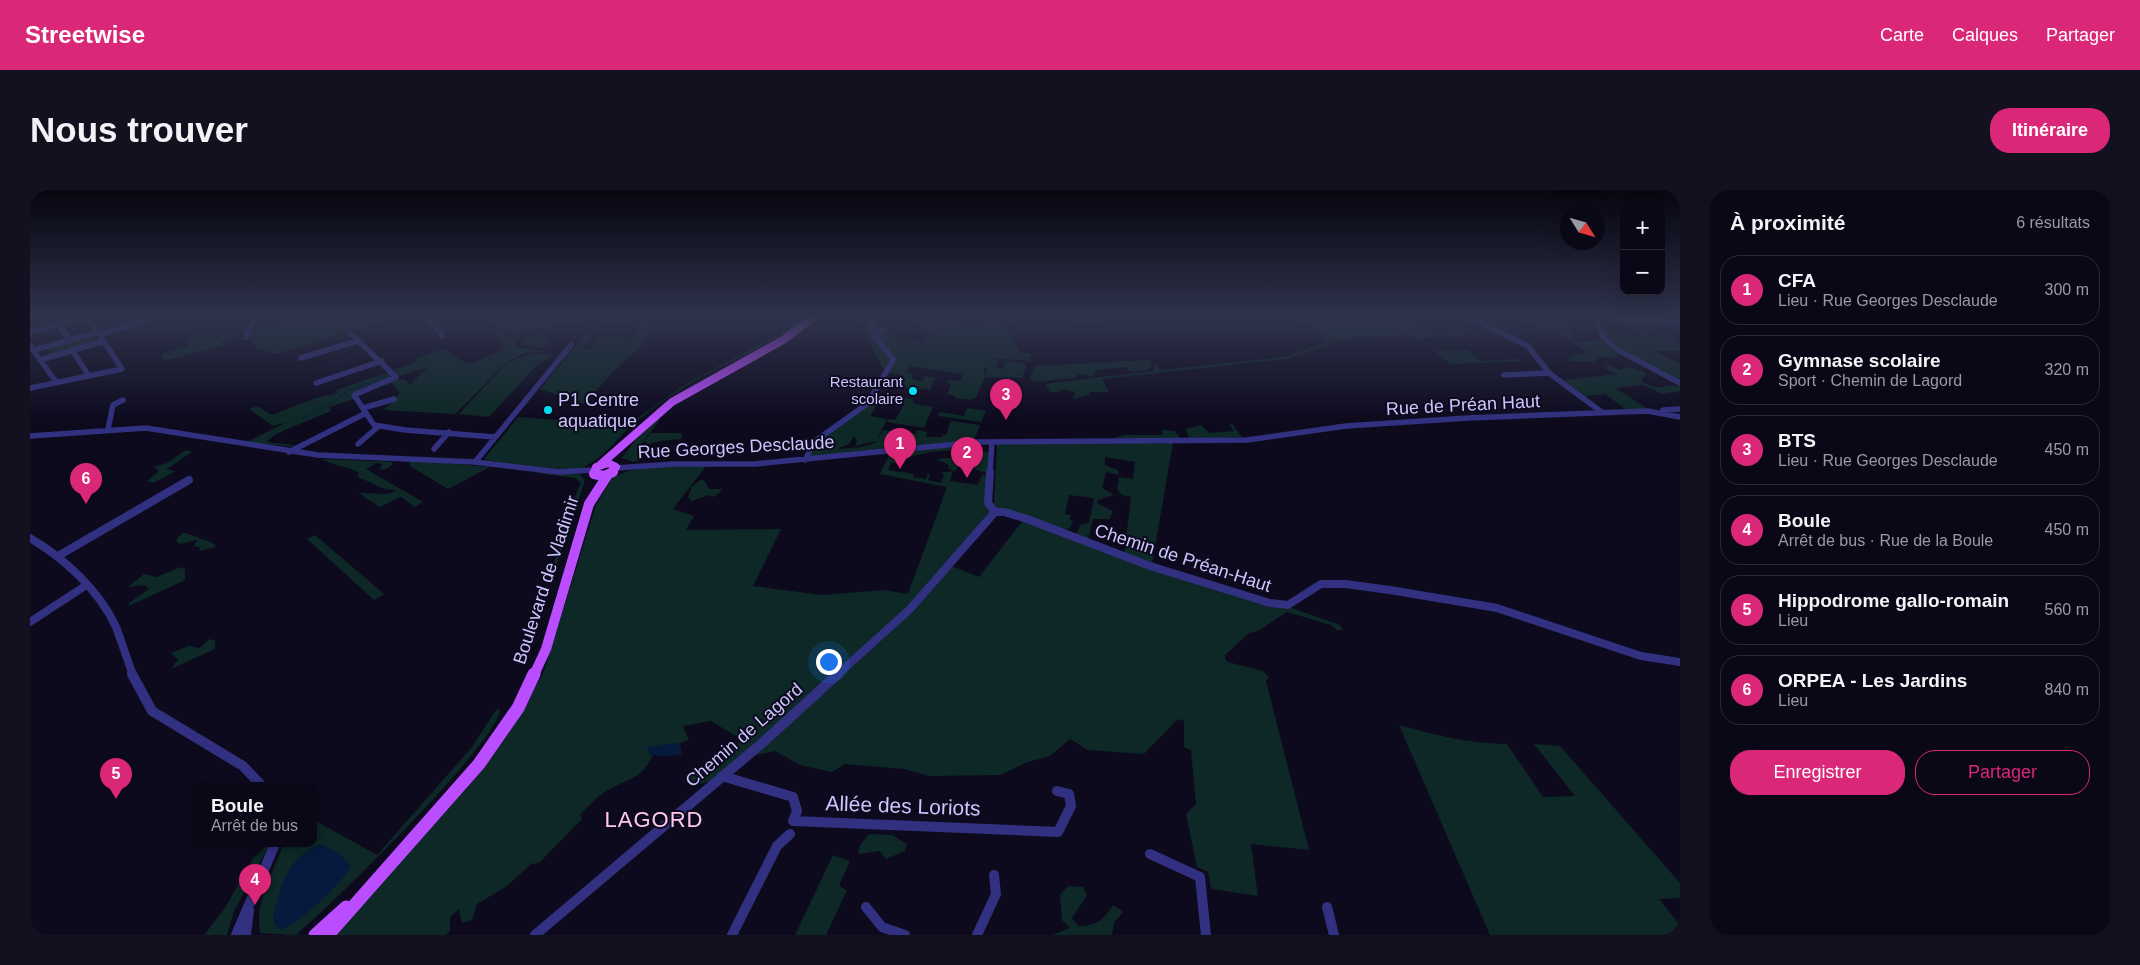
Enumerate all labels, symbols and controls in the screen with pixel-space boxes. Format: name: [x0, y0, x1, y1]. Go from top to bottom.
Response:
text: Streetwise: [25, 21, 145, 48]
text: Carte: [1880, 25, 1924, 45]
text: Calques: [1952, 25, 2018, 45]
text: Partager: [2046, 25, 2115, 45]
button: Itinéraire: [1990, 108, 2110, 153]
text: Nous trouver: [30, 110, 248, 149]
north arrow: [1560, 205, 1605, 250]
map controls: [1620, 205, 1665, 295]
button: +: [1620, 205, 1665, 250]
text: À proximité: [1730, 211, 1846, 234]
text: 6 résultats: [2016, 214, 2090, 231]
button: −: [1620, 250, 1665, 295]
text: CFA: [1778, 270, 1816, 291]
text: 1: [1743, 281, 1751, 298]
text: 300 m: [2045, 281, 2089, 298]
text: Lieu · Rue Georges Desclaude: [1778, 292, 1998, 309]
text: Gymnase scolaire: [1778, 350, 1941, 371]
text: 2: [1743, 361, 1751, 378]
text: 320 m: [2045, 361, 2089, 378]
text: Sport · Chemin de Lagord: [1778, 372, 1962, 389]
place label: Restaurant scolaire: [830, 373, 904, 407]
pin: 3: [990, 379, 1022, 420]
marker: Restaurant scolaire: [907, 385, 919, 397]
place label: P1 Centre aquatique: [558, 390, 639, 431]
street label: Rue de Préan Haut: [1386, 391, 1540, 419]
marker: P1 Centre aquatique: [542, 404, 554, 416]
pin: 1: [884, 428, 916, 469]
text: BTS: [1778, 430, 1816, 451]
street label: Rue Georges Desclaude: [637, 432, 835, 462]
pin: 2: [951, 437, 983, 478]
text: 3: [1743, 441, 1751, 458]
text: 450 m: [2045, 441, 2089, 458]
text: Lieu · Rue Georges Desclaude: [1778, 452, 1998, 469]
pin: 6: [70, 463, 102, 504]
street label: Boulevard de Vladimir: [509, 493, 583, 667]
text: Boule: [1778, 510, 1831, 531]
street label: Chemin de Préan-Haut: [1092, 520, 1274, 596]
text: 4: [1743, 521, 1751, 538]
text: 450 m: [2045, 521, 2089, 538]
text: Arrêt de bus · Rue de la Boule: [1778, 532, 1993, 549]
text: Hippodrome gallo-romain: [1778, 590, 2009, 611]
text: 5: [1743, 601, 1751, 618]
text: 560 m: [2045, 601, 2089, 618]
text: Lieu: [1778, 612, 1808, 629]
your location: [816, 649, 842, 675]
text: ORPEA - Les Jardins: [1778, 670, 1967, 691]
street label: Chemin de Lagord: [682, 679, 806, 791]
text: 6: [1743, 681, 1751, 698]
text: 840 m: [2045, 681, 2089, 698]
text: Lieu: [1778, 692, 1808, 709]
button: Enregistrer: [1730, 750, 1905, 795]
button: Partager: [1915, 750, 2090, 795]
pin: 5: [100, 758, 132, 799]
popup: [192, 782, 317, 847]
street label: Allée des Loriots: [825, 791, 981, 820]
text: Boule: [211, 795, 264, 816]
district label: LAGORD: [605, 807, 703, 832]
text: Arrêt de bus: [211, 817, 298, 834]
pin: 4: [239, 864, 271, 905]

